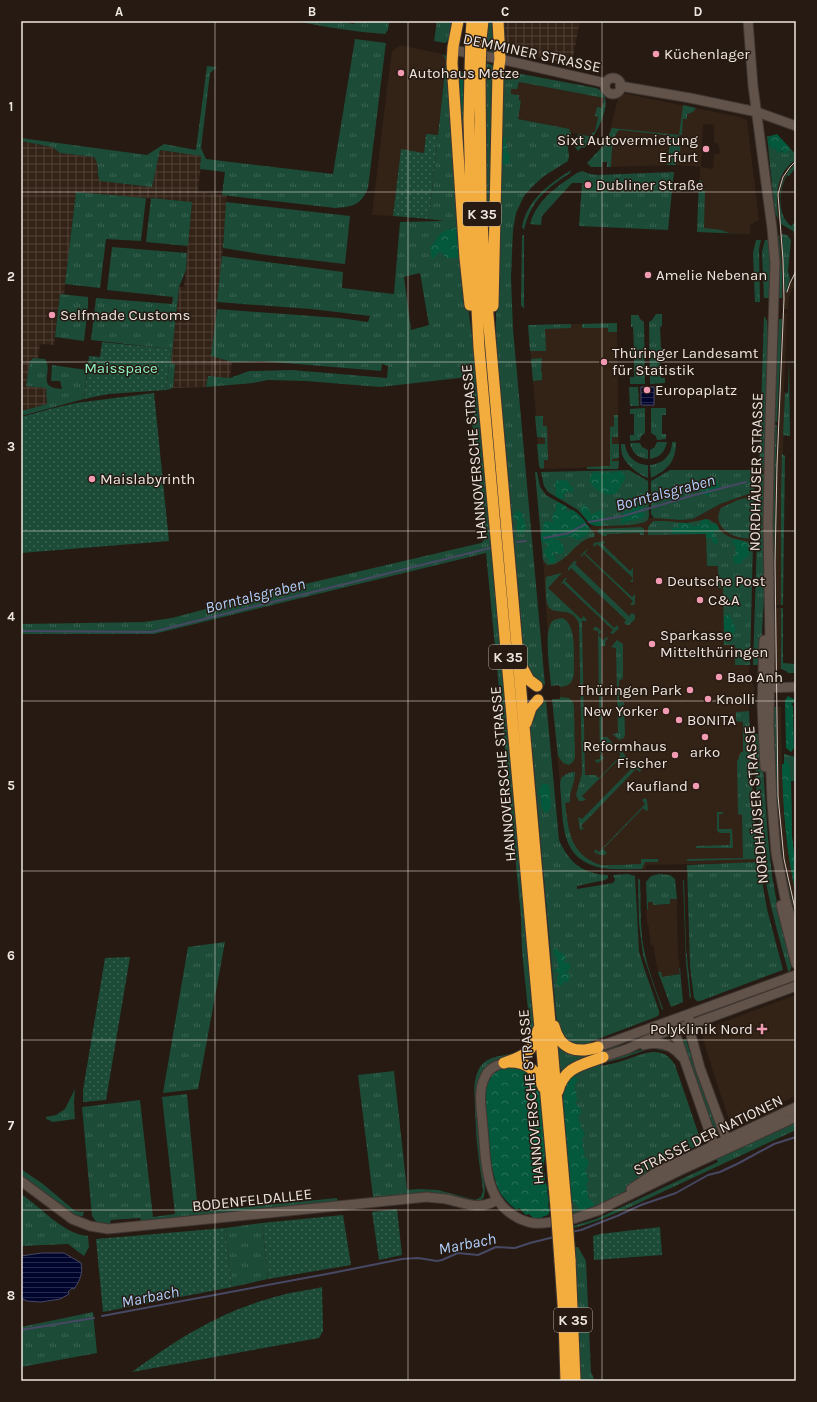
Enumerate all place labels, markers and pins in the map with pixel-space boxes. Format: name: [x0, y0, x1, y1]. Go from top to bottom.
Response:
place label: Küchenlager: [664, 45, 750, 63]
marker: Küchenlager: [651, 49, 661, 59]
place label: Autohaus Metze: [409, 64, 519, 82]
marker: Autohaus Metze: [396, 68, 406, 78]
place label: Sixt Autovermietung Erfurt: [557, 131, 699, 166]
marker: Sixt Autovermietung Erfurt: [701, 144, 711, 154]
place label: Dubliner Straße: [596, 176, 704, 194]
marker: Dubliner Straße: [583, 180, 593, 190]
place label: Amelie Nebenan: [656, 266, 767, 284]
marker: Amelie Nebenan: [643, 270, 653, 280]
place label: Selfmade Customs: [60, 306, 190, 324]
marker: Selfmade Customs: [47, 310, 57, 320]
place label: Thüringer Landesamt für Statistik: [612, 344, 759, 379]
marker: Thüringer Landesamt für Statistik: [599, 357, 609, 367]
place label: Europaplatz: [655, 381, 737, 399]
marker: Europaplatz: [642, 385, 652, 395]
place label: Maislabyrinth: [100, 470, 195, 488]
marker: Maislabyrinth: [87, 474, 97, 484]
place label: Deutsche Post: [667, 572, 766, 590]
marker: Deutsche Post: [654, 576, 664, 586]
place label: C&A: [708, 591, 740, 609]
marker: C&A: [695, 595, 705, 605]
place label: Sparkasse Mittelthüringen: [660, 626, 768, 661]
marker: Sparkasse Mittelthüringen: [647, 639, 657, 649]
place label: Bao Anh: [727, 668, 783, 686]
marker: Bao Anh: [714, 672, 724, 682]
place label: Thüringen Park: [578, 681, 682, 699]
marker: Thüringen Park: [685, 685, 695, 695]
place label: Knolli: [716, 690, 755, 708]
marker: Knolli: [703, 694, 713, 704]
place label: New Yorker: [583, 702, 659, 720]
marker: New Yorker: [661, 706, 671, 716]
place label: BONITA: [687, 711, 736, 729]
marker: BONITA: [674, 715, 684, 725]
marker: arko: [700, 732, 710, 742]
place label: Reformhaus Fischer: [583, 737, 668, 772]
place label: arko: [690, 743, 720, 761]
marker: Reformhaus Fischer: [670, 750, 680, 760]
place label: Kaufland: [626, 777, 688, 795]
marker: Kaufland: [691, 781, 701, 791]
place label: Polyklinik Nord: [650, 1020, 753, 1038]
marker: Polyklinik Nord: [756, 1023, 768, 1035]

